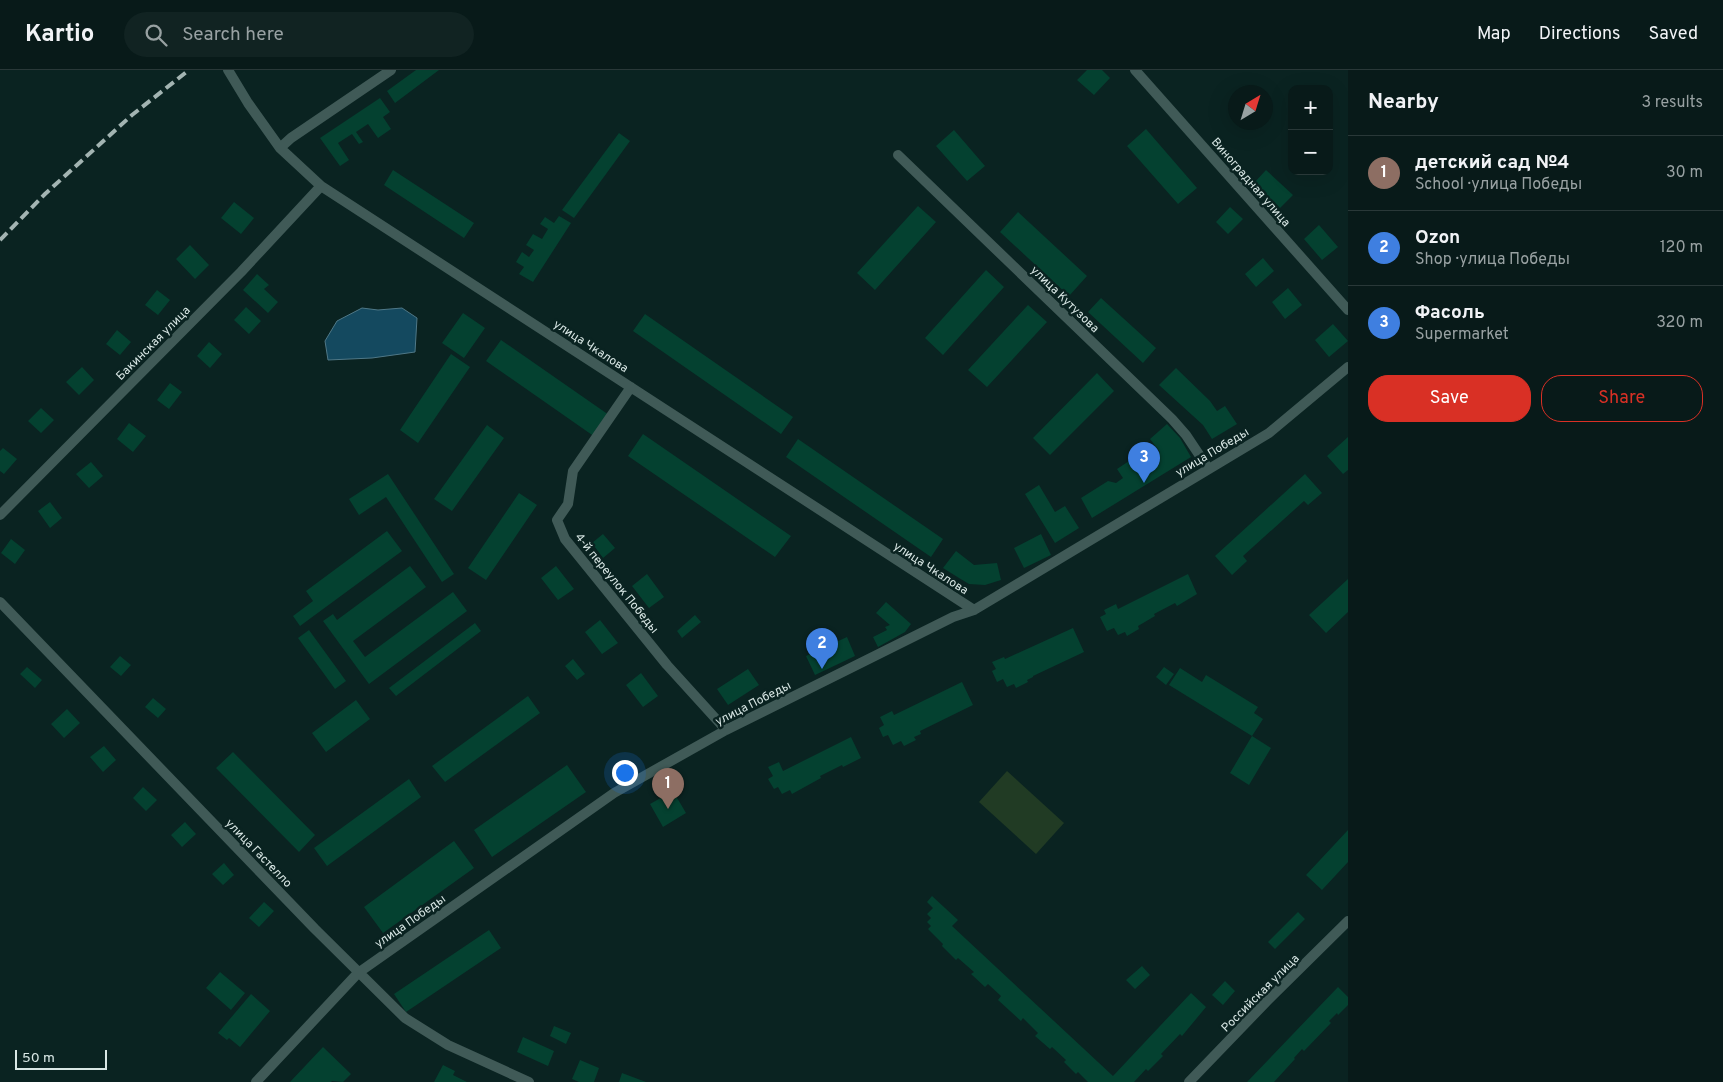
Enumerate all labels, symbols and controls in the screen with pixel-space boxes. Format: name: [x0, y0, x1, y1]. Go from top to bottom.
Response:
search box: [124, 12, 474, 57]
text: Kartio: [25, 20, 94, 50]
icon: search: [142, 21, 170, 49]
text: Search here: [182, 23, 284, 47]
text: Map: [1477, 23, 1511, 46]
text: Directions: [1539, 23, 1621, 46]
text: Saved: [1649, 23, 1698, 46]
north arrow: [1228, 85, 1273, 130]
map controls: [1288, 85, 1333, 175]
button: +: [1288, 85, 1333, 130]
text: Nearby: [1368, 89, 1439, 116]
text: 3 results: [1641, 93, 1703, 113]
button: −: [1288, 130, 1333, 175]
street label: Виноградная улица: [1207, 135, 1293, 231]
text: детский сад №4: [1415, 151, 1570, 175]
text: 1: [1381, 163, 1387, 183]
text: 30 m: [1666, 163, 1703, 183]
text: School · улица Победы: [1415, 175, 1582, 195]
text: Ozon: [1415, 226, 1460, 250]
text: 2: [1379, 238, 1389, 258]
text: 120 m: [1660, 238, 1703, 258]
text: Shop · улица Победы: [1415, 250, 1570, 270]
street label: улица Кутузова: [1026, 263, 1102, 337]
text: Фасоль: [1415, 301, 1485, 325]
street label: Бакинская улица: [113, 303, 194, 384]
text: 3: [1379, 313, 1389, 333]
text: 320 m: [1656, 313, 1703, 333]
street label: улица Чкалова: [550, 317, 631, 377]
text: Supermarket: [1415, 325, 1509, 345]
button: Save: [1368, 375, 1531, 422]
button: Share: [1541, 375, 1703, 422]
street label: улица Победы: [1173, 425, 1252, 481]
pin: 3: [1128, 442, 1160, 483]
street label: 4-й переулок Победы: [571, 530, 662, 637]
street label: улица Чкалова: [890, 539, 971, 599]
pin: 2: [806, 628, 838, 669]
street label: улица Победы: [713, 678, 794, 730]
your location: [612, 760, 638, 786]
pin: 1: [652, 768, 684, 809]
street label: улица Гастелло: [221, 816, 295, 892]
street label: улица Победы: [372, 891, 449, 952]
street label: Российская улица: [1218, 951, 1303, 1036]
scale bar: [15, 1047, 108, 1070]
text: 50 m: [22, 1050, 55, 1067]

